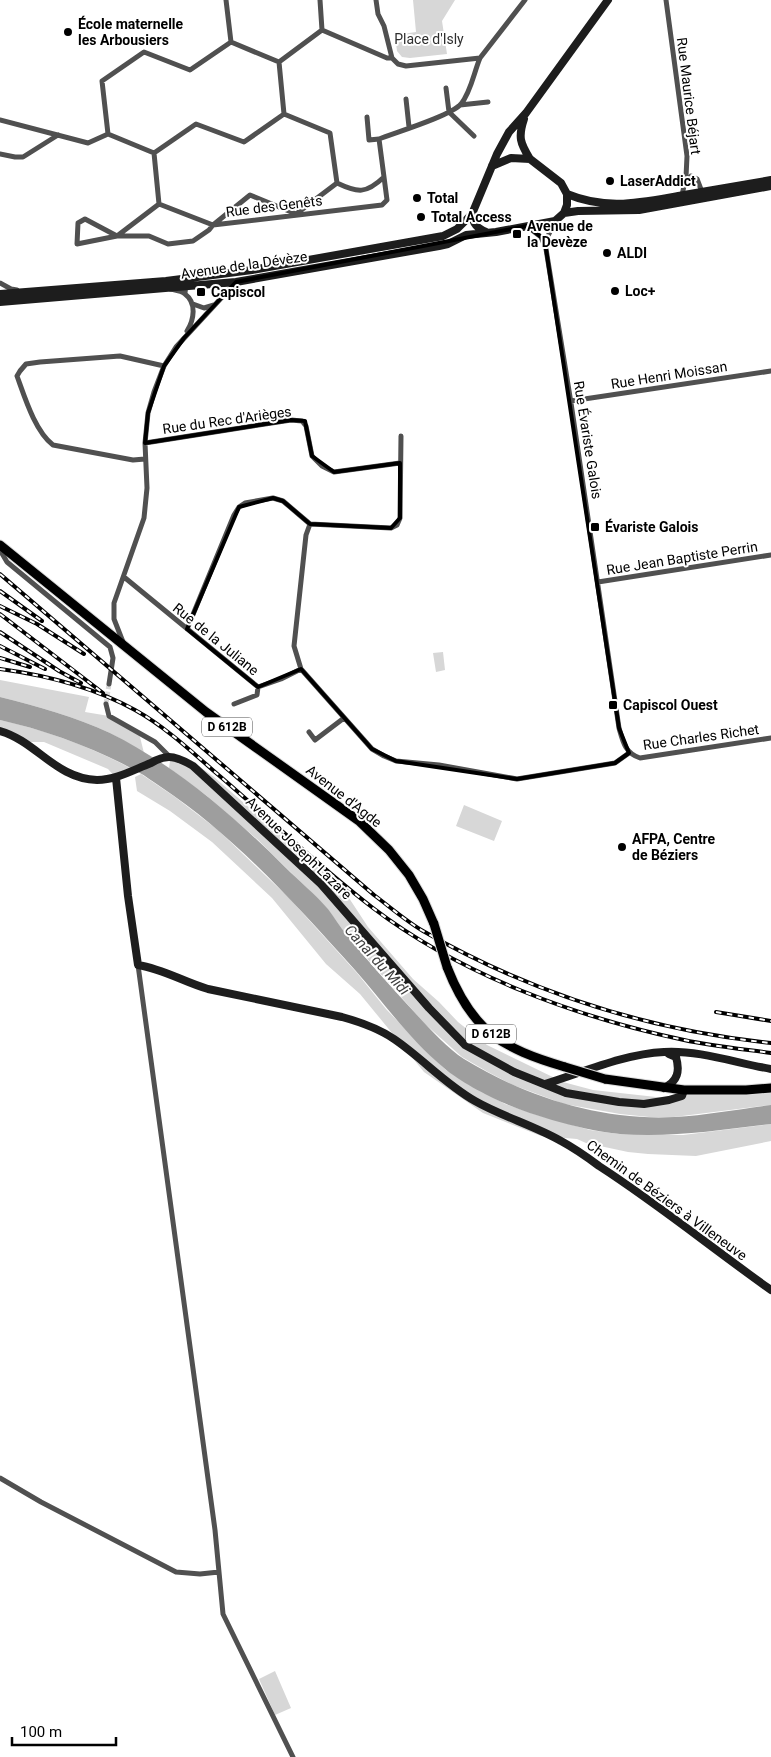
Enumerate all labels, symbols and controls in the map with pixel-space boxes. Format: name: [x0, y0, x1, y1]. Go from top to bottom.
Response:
place label: École maternelle les Arbousiers: [78, 15, 184, 48]
marker: École maternelle les Arbousiers: [62, 26, 74, 38]
park label: Place d'Isly: [394, 31, 464, 47]
street label: Rue Maurice Béjart: [674, 36, 704, 156]
place label: LaserAddict: [620, 173, 696, 189]
marker: LaserAddict: [604, 175, 616, 187]
place label: Total: [427, 190, 458, 206]
street label: Rue des Genêts: [225, 192, 323, 220]
marker: Total: [411, 192, 423, 204]
place label: Total Access: [431, 209, 512, 225]
marker: Total Access: [415, 211, 427, 223]
place label: Avenue de la Devèze: [527, 218, 593, 250]
marker: Avenue de la Devèze: [511, 228, 523, 240]
place label: ALDI: [617, 245, 647, 261]
marker: ALDI: [601, 247, 613, 259]
street label: Avenue de la Dévèze: [180, 248, 308, 282]
place label: Loc+: [625, 283, 656, 299]
place label: Capiscol: [211, 284, 265, 300]
marker: Loc+: [609, 285, 621, 297]
marker: Capiscol: [195, 286, 207, 298]
street label: Rue Henri Moissan: [610, 358, 728, 392]
street label: Rue Évariste Galois: [571, 380, 606, 500]
street label: Rue du Rec d'Arièges: [162, 403, 292, 437]
place label: Évariste Galois: [605, 518, 699, 535]
marker: Évariste Galois: [589, 521, 601, 533]
street label: Rue Jean Baptiste Perrin: [605, 538, 759, 578]
street label: Rue de la Juliane: [170, 600, 262, 678]
place label: Capiscol Ouest: [623, 697, 718, 713]
marker: Capiscol Ouest: [607, 699, 619, 711]
road number: D 612B: [202, 718, 252, 736]
street label: Rue Charles Richet: [642, 721, 760, 753]
street label: Avenue d'Agde: [303, 762, 385, 830]
street label: Avenue Joseph Lazare: [243, 793, 355, 903]
place label: AFPA, Centre de Béziers: [632, 831, 716, 863]
marker: AFPA, Centre de Béziers: [616, 841, 628, 853]
water label: Canal du Midi: [341, 921, 414, 999]
road number: D 612B: [466, 1024, 516, 1044]
street label: Chemin de Béziers à Villeneuve: [584, 1137, 750, 1263]
scale bar: [12, 1714, 116, 1746]
text: 100 m: [20, 1723, 62, 1741]

